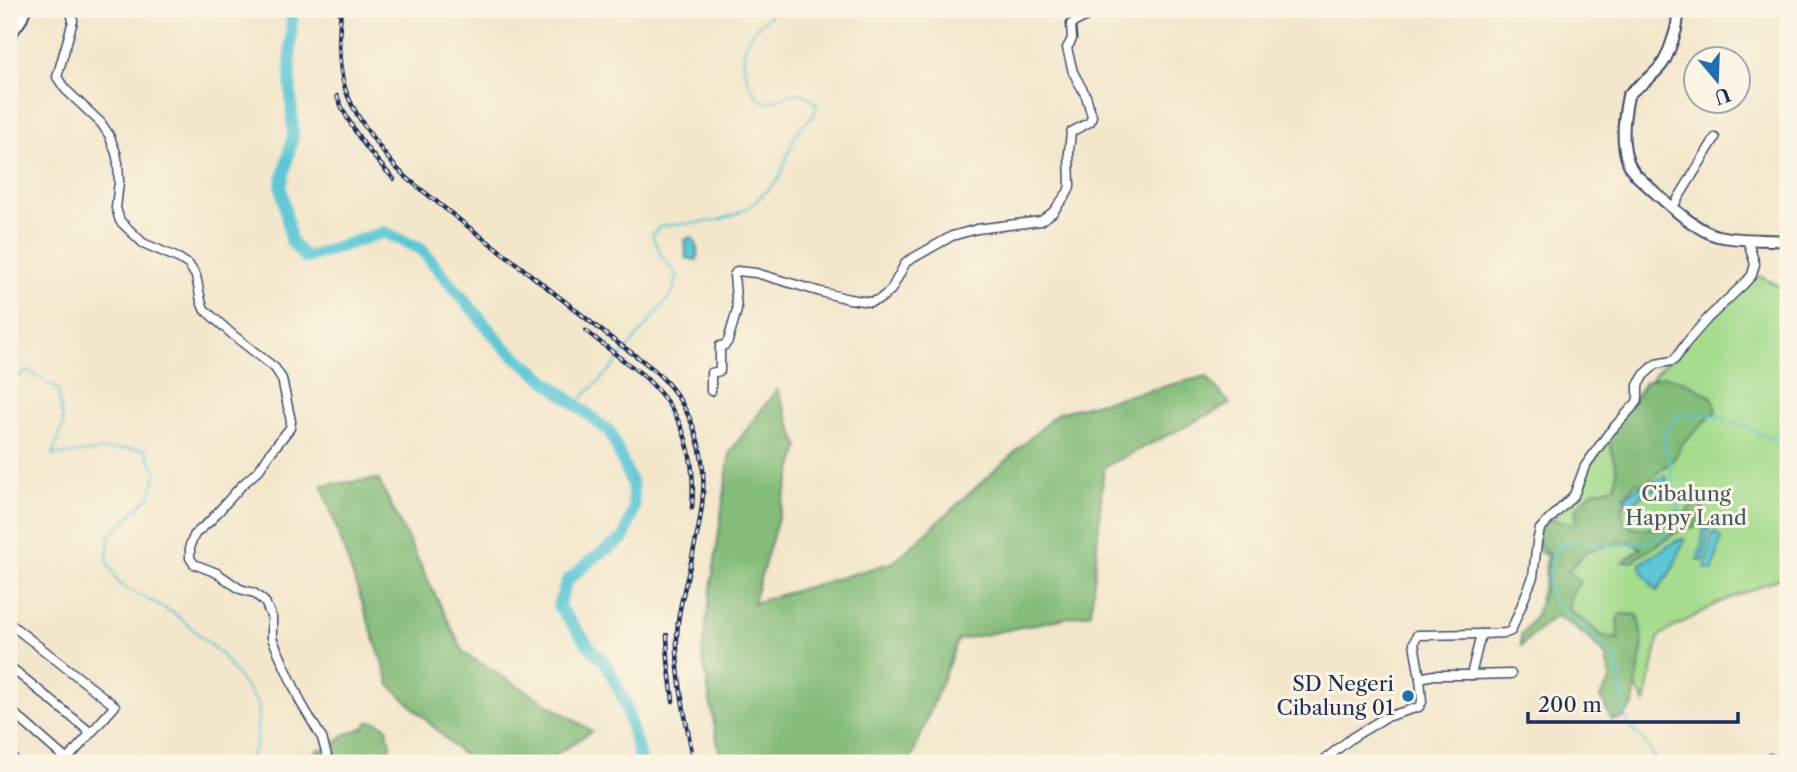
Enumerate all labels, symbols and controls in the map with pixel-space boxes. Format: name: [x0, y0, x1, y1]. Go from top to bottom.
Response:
north arrow: [1682, 46, 1752, 116]
text: U: [1711, 82, 1733, 109]
park label: Cibalung Happy Land: [1625, 481, 1747, 530]
place label: SD Negeri Cibalung 01: [1277, 671, 1394, 720]
scale bar: [1528, 681, 1738, 725]
marker: SD Negeri Cibalung 01: [1400, 688, 1416, 704]
text: 200 m: [1538, 692, 1602, 717]

